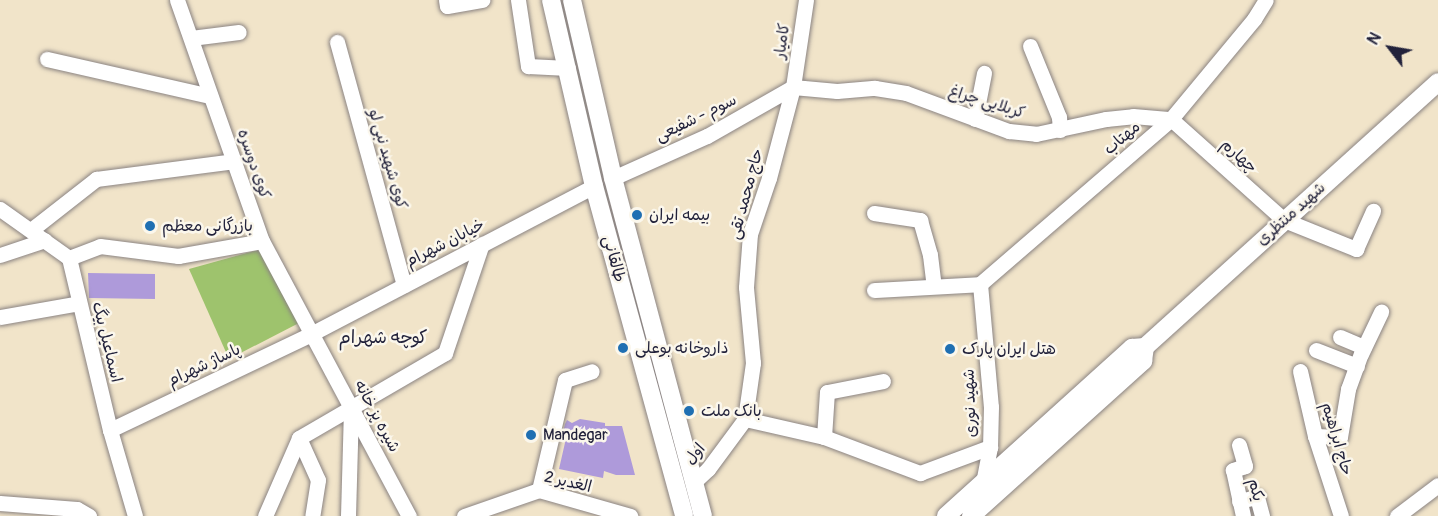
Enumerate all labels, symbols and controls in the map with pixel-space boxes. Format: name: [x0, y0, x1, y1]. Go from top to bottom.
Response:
north arrow: [1360, 18, 1420, 78]
street label: کامیار: [770, 22, 794, 60]
text: N: [1363, 29, 1386, 49]
street label: کربلایی چراغ: [946, 81, 1028, 123]
street label: سوم - شفیعی: [652, 90, 740, 146]
street label: کوی شهید نبی لو: [365, 107, 411, 211]
street label: مهتاب: [1100, 117, 1144, 159]
street label: کوی دوسره: [233, 127, 275, 201]
street label: چهارم: [1217, 135, 1261, 177]
street label: حاج محمد تقی: [725, 146, 767, 242]
street label: شهید منتظری: [1253, 178, 1329, 250]
place label: بیمه ایران: [649, 205, 710, 225]
marker: بیمه ایران: [630, 208, 644, 222]
street label: خیابان شهرام: [402, 215, 488, 271]
place label: بازرگانی معظم: [162, 216, 253, 236]
marker: بازرگانی معظم: [143, 219, 157, 233]
street label: طالقانی: [599, 234, 629, 284]
street label: اسماعیل بیگ: [88, 300, 126, 384]
district label: کوچه شهرام: [338, 327, 428, 349]
place label: ذاروخانه بوعلی: [635, 338, 728, 358]
place label: هتل ایران پارک: [962, 339, 1056, 359]
street label: پاساژ شهرام: [164, 340, 244, 390]
marker: ذاروخانه بوعلی: [616, 341, 630, 355]
marker: هتل ایران پارک: [943, 342, 957, 356]
street label: شهید نوری: [959, 368, 981, 438]
street label: شیره پز خانه: [350, 377, 404, 455]
street label: حاج ابراهیم: [1317, 400, 1357, 478]
place label: بانک ملت: [701, 401, 762, 421]
marker: بانک ملت: [682, 404, 696, 418]
place label: Mandegar: [543, 425, 608, 445]
marker: Mandegar: [524, 428, 538, 442]
street label: اول: [681, 439, 709, 469]
street label: 2 الغدیر: [542, 467, 594, 497]
street label: یکم: [1244, 477, 1268, 503]

